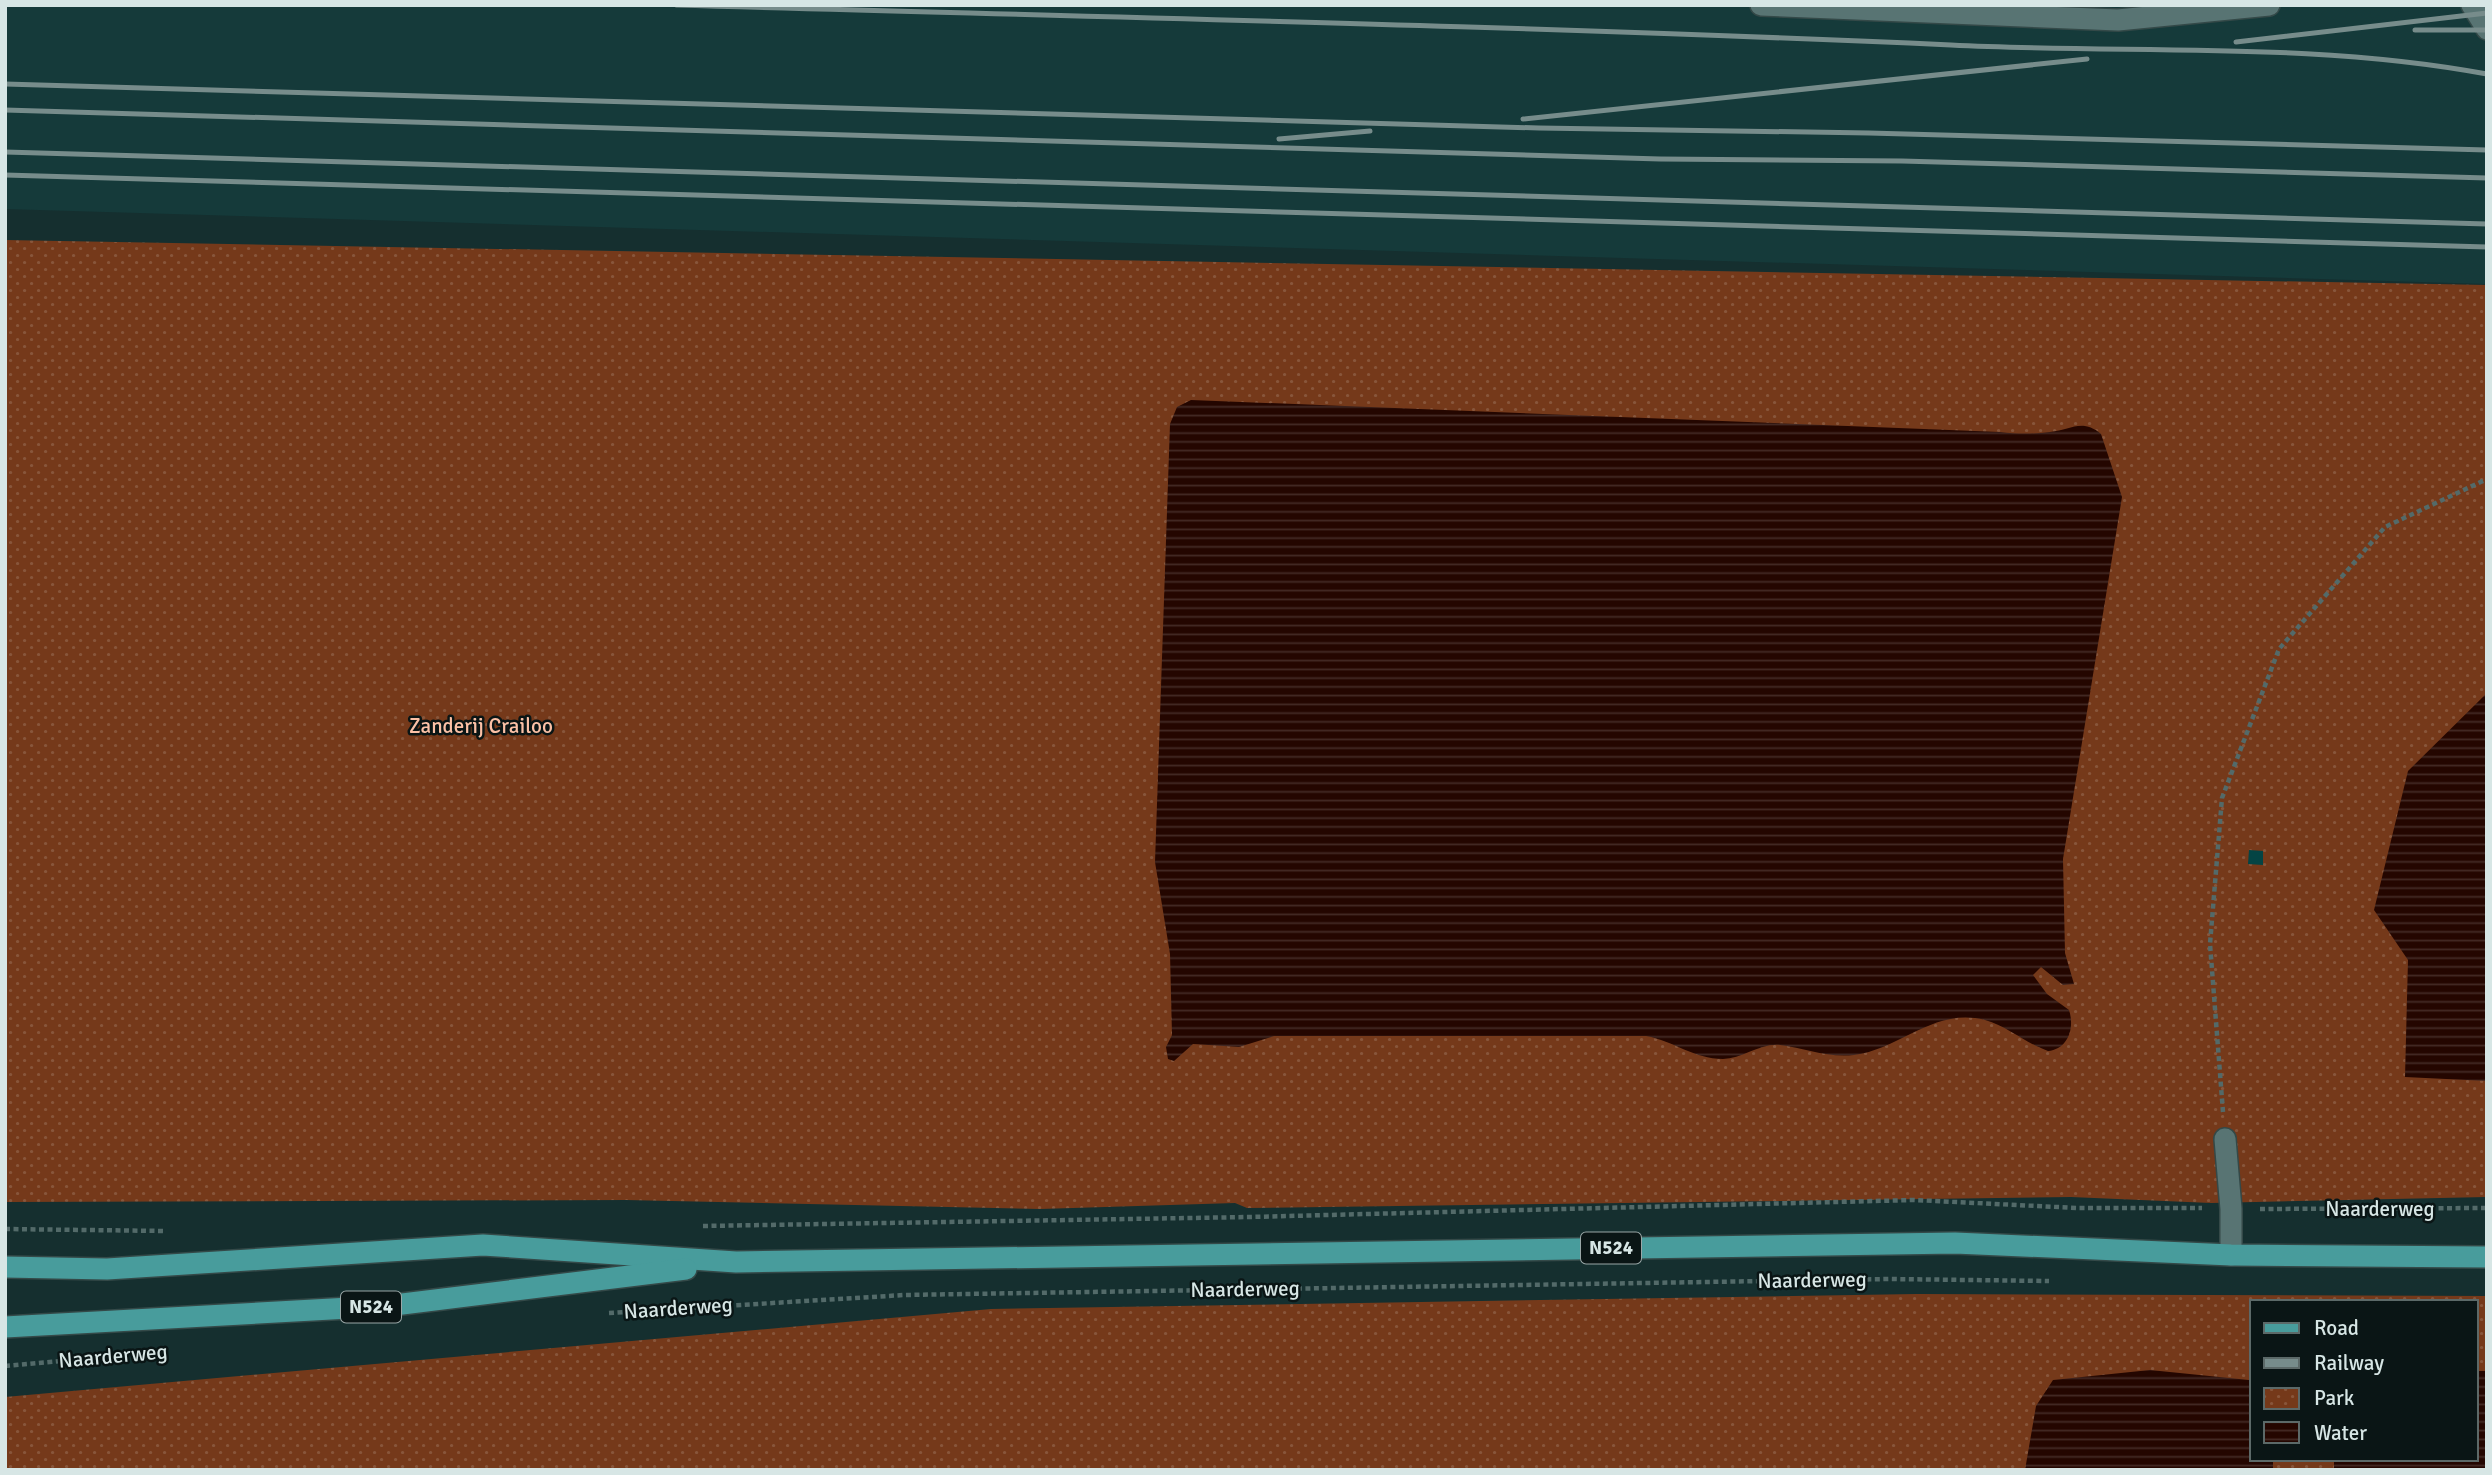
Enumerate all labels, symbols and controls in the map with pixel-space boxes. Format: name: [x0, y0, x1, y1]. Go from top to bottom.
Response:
park label: Zanderij Crailoo: [409, 713, 553, 739]
street label: Naarderweg: [2325, 1196, 2435, 1222]
road number: N524: [1581, 1232, 1641, 1264]
street label: Naarderweg: [1757, 1266, 1867, 1294]
street label: Naarderweg: [1190, 1275, 1300, 1303]
street label: Naarderweg: [623, 1291, 733, 1325]
road number: N524: [341, 1292, 401, 1322]
legend: [2250, 1300, 2478, 1461]
text: Road: [2314, 1315, 2359, 1341]
street label: Naarderweg: [57, 1338, 169, 1374]
text: Railway: [2314, 1350, 2384, 1376]
text: Park: [2314, 1385, 2355, 1411]
text: Water: [2314, 1420, 2367, 1446]

